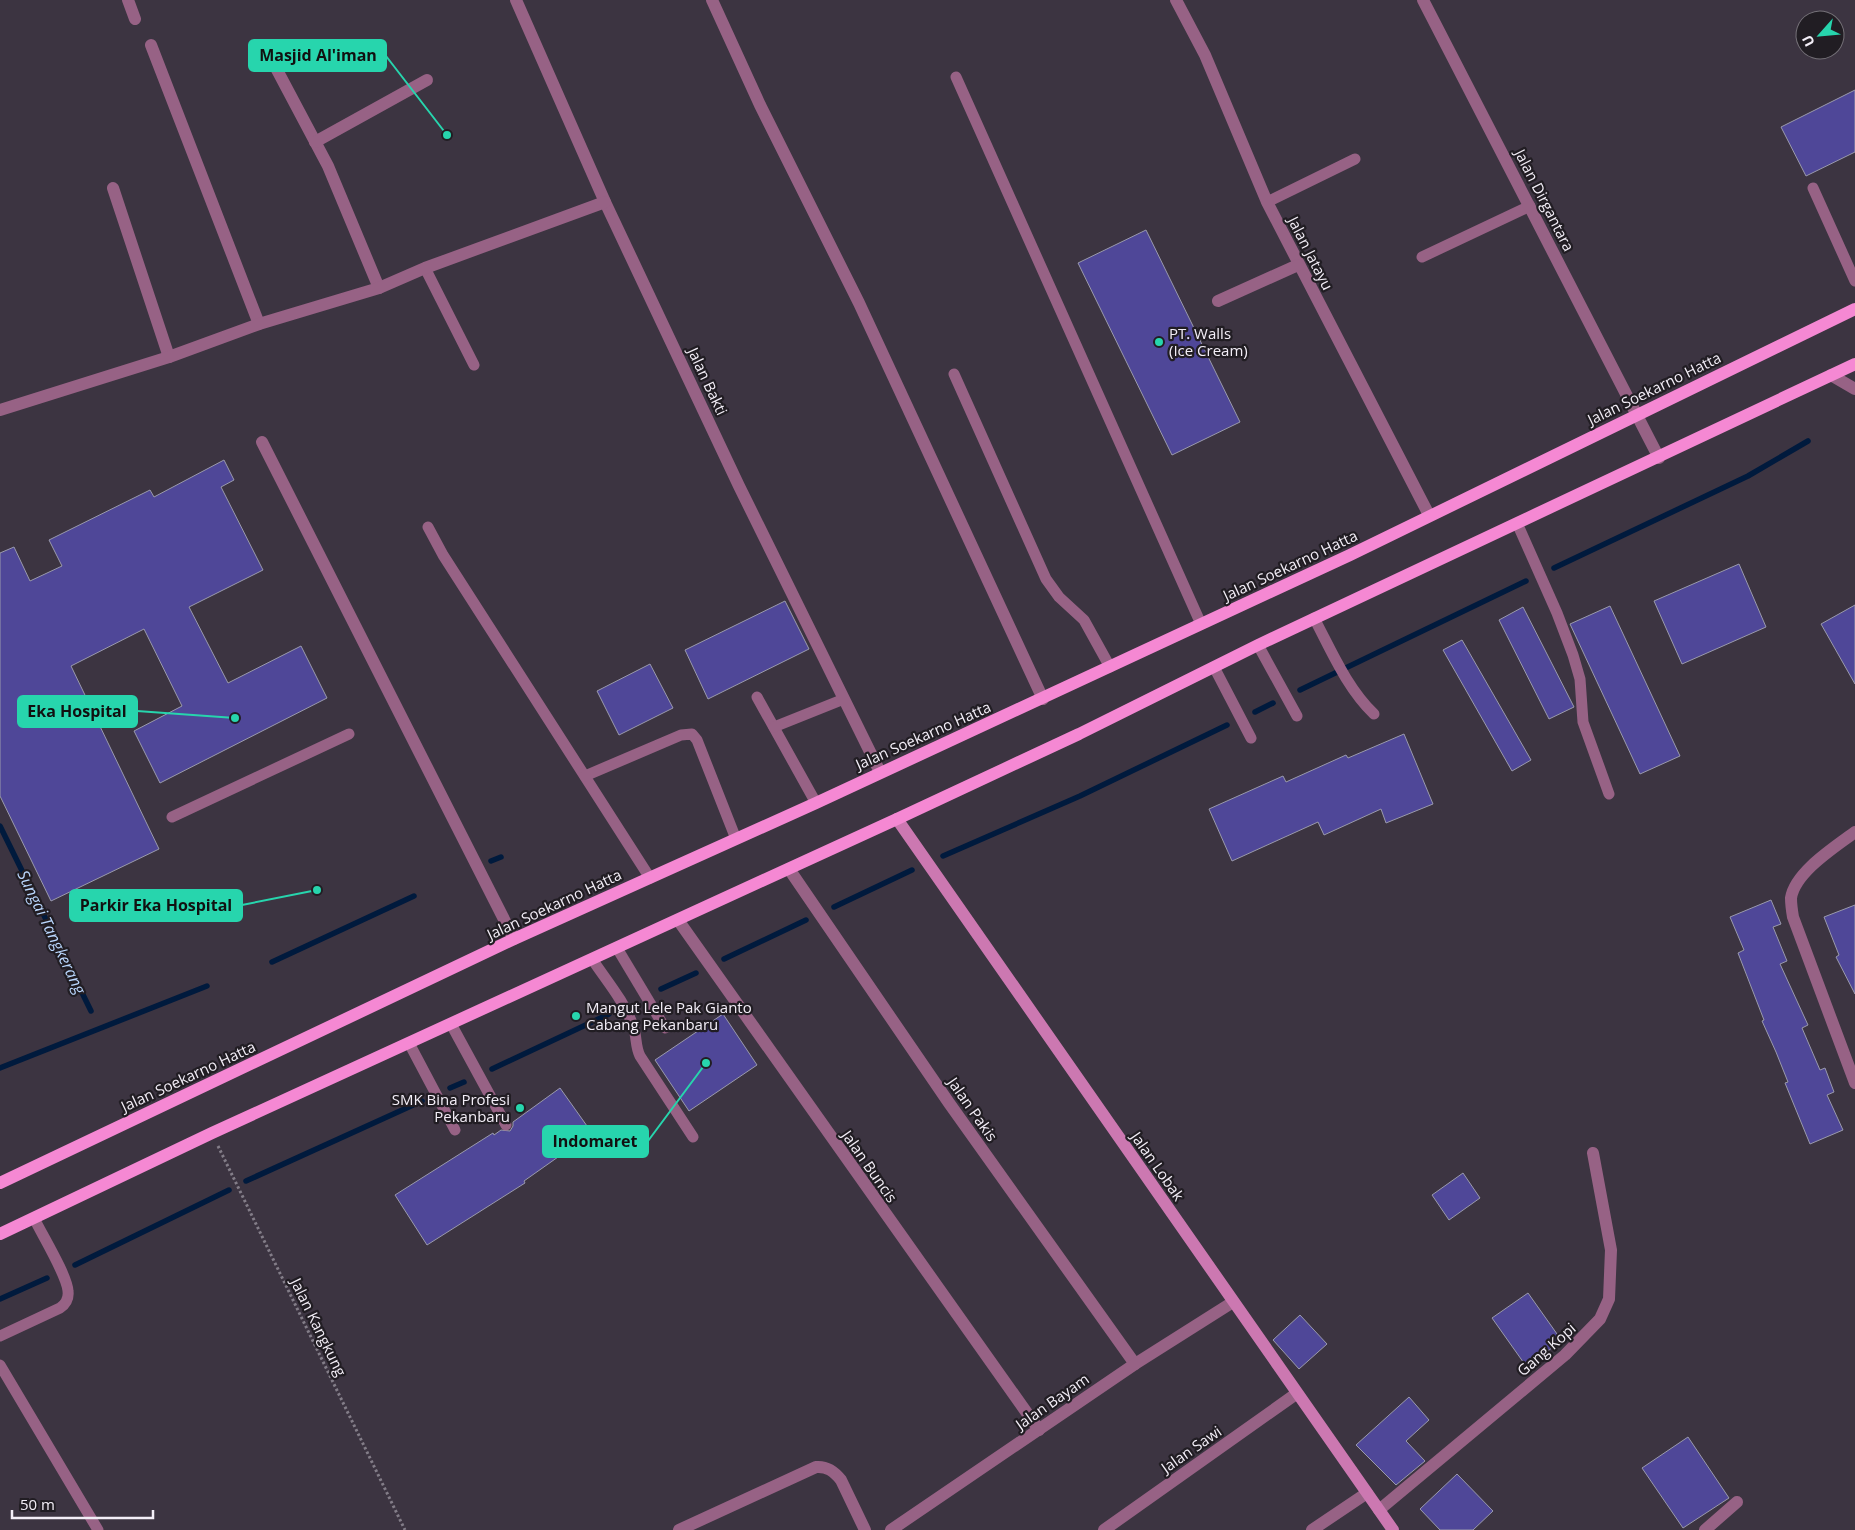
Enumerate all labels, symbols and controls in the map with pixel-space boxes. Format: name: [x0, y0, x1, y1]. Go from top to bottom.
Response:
north arrow: [1795, 10, 1845, 60]
text: U: [1797, 32, 1819, 50]
callout: Masjid Al'iman: [249, 40, 386, 71]
text: Masjid Al'iman: [259, 44, 377, 66]
street label: Jalan Dirgantara: [1510, 144, 1579, 255]
street label: Jalan Jatayu: [1283, 211, 1338, 293]
place label: PT. Walls (Ice Cream): [1169, 323, 1248, 360]
marker: PT. Walls (Ice Cream): [1153, 336, 1165, 348]
street label: Jalan Bakti: [683, 342, 732, 418]
street label: Jalan Soekarno Hatta: [1582, 347, 1724, 430]
street label: Jalan Soekarno Hatta: [1218, 525, 1360, 606]
callout: Eka Hospital: [18, 696, 137, 727]
street label: Jalan Soekarno Hatta: [850, 696, 994, 775]
text: Eka Hospital: [27, 700, 127, 722]
street label: Jalan Soekarno Hatta: [482, 864, 624, 945]
water label: Sungai Tangkerang: [12, 866, 92, 998]
callout: Parkir Eka Hospital: [70, 890, 242, 921]
text: Parkir Eka Hospital: [80, 894, 232, 916]
place label: Mangut Lele Pak Gianto Cabang Pekanbaru: [586, 997, 752, 1034]
marker: Mangut Lele Pak Gianto Cabang Pekanbaru: [570, 1010, 582, 1022]
street label: Jalan Soekarno Hatta: [116, 1036, 258, 1117]
street label: Jalan Pakis: [943, 1071, 1002, 1145]
place label: SMK Bina Profesi Pekanbaru: [392, 1089, 510, 1126]
marker: SMK Bina Profesi Pekanbaru: [514, 1102, 526, 1114]
street label: Jalan Buncis: [837, 1124, 902, 1206]
callout: Indomaret: [543, 1126, 648, 1157]
street label: Jalan Lobak: [1126, 1126, 1189, 1205]
text: Indomaret: [553, 1130, 637, 1152]
street label: Jalan Kangkung: [286, 1273, 351, 1379]
street label: Gang Kopi: [1512, 1318, 1580, 1380]
street label: Jalan Bayam: [1010, 1368, 1093, 1435]
street label: Jalan Sawi: [1155, 1421, 1225, 1478]
scale bar: [12, 1488, 154, 1520]
text: 50 m: [20, 1494, 55, 1514]

